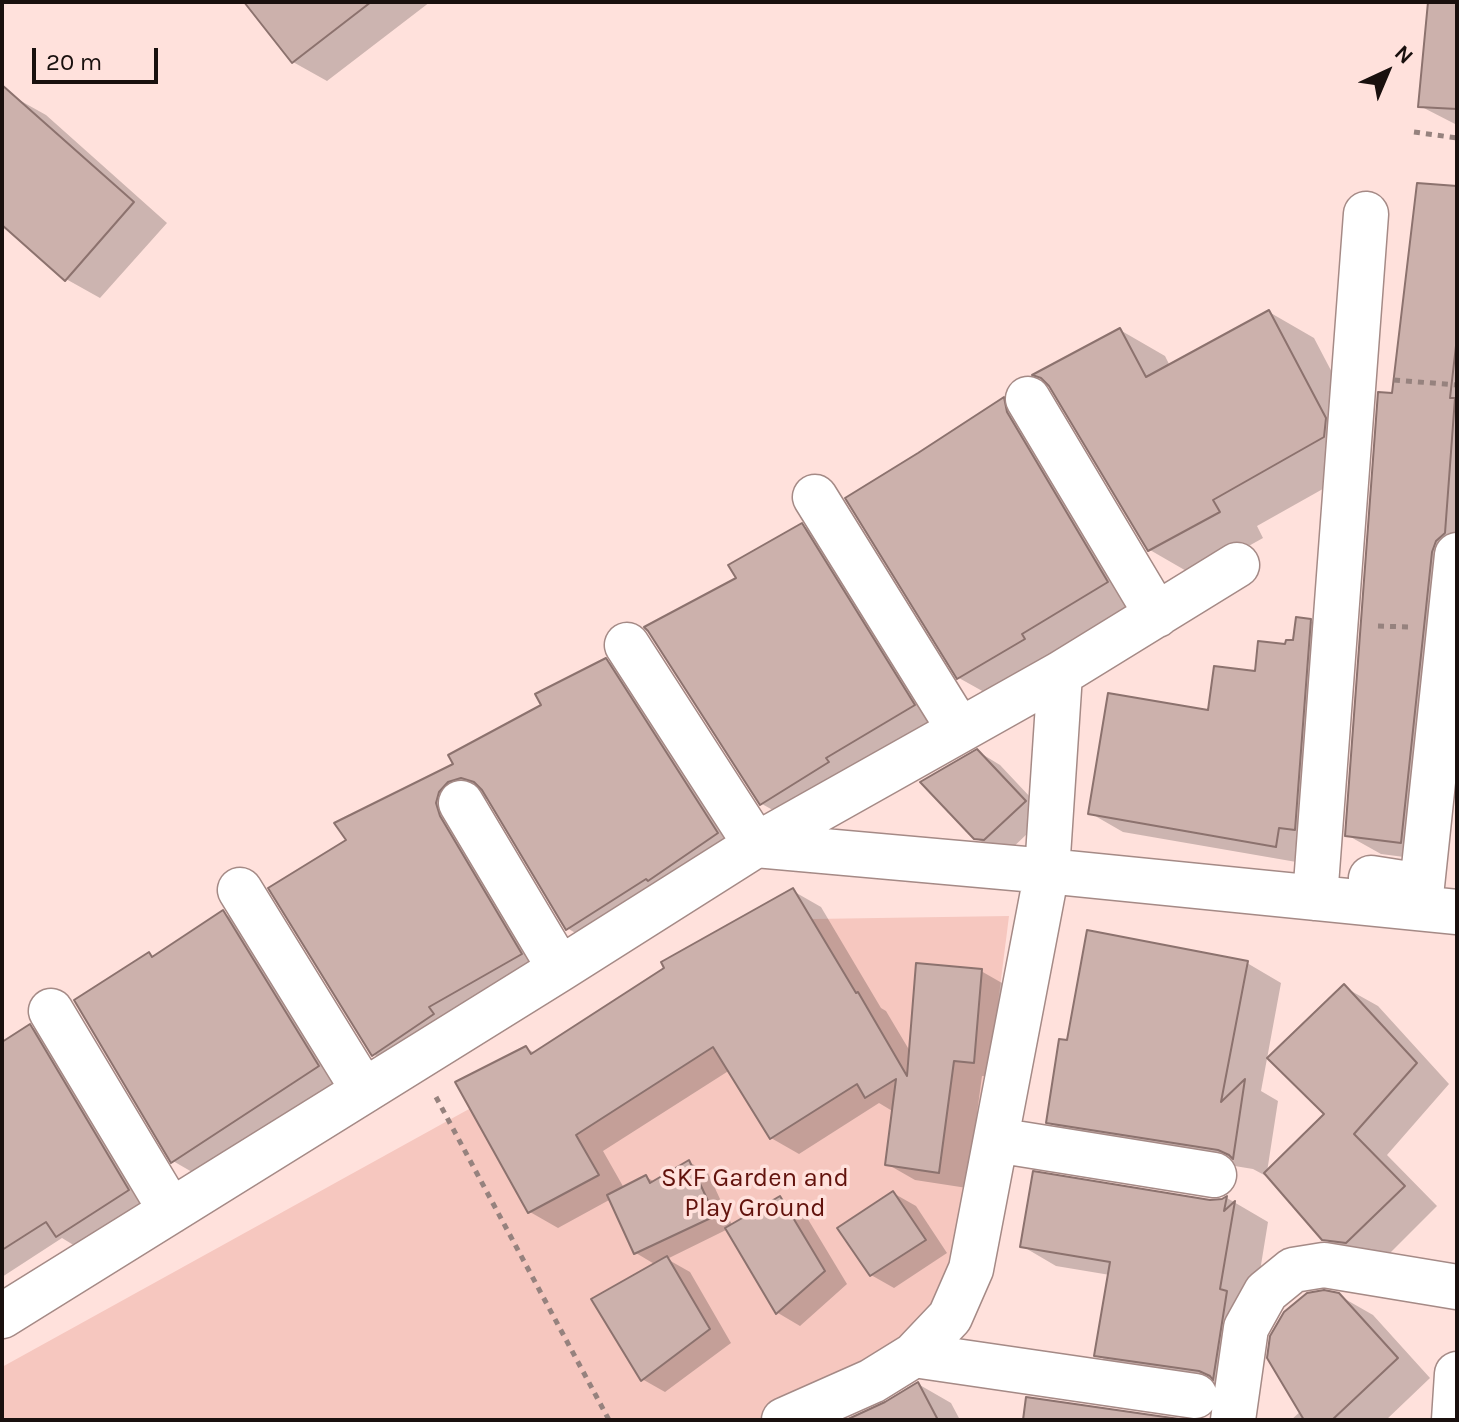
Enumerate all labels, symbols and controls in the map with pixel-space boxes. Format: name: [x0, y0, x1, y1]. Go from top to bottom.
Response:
scale bar: [36, 32, 162, 82]
north arrow: [1347, 32, 1427, 112]
text: N: [1389, 40, 1418, 70]
text: 20 m: [46, 48, 102, 76]
park label: SKF Garden and Play Ground: [661, 1163, 849, 1224]

